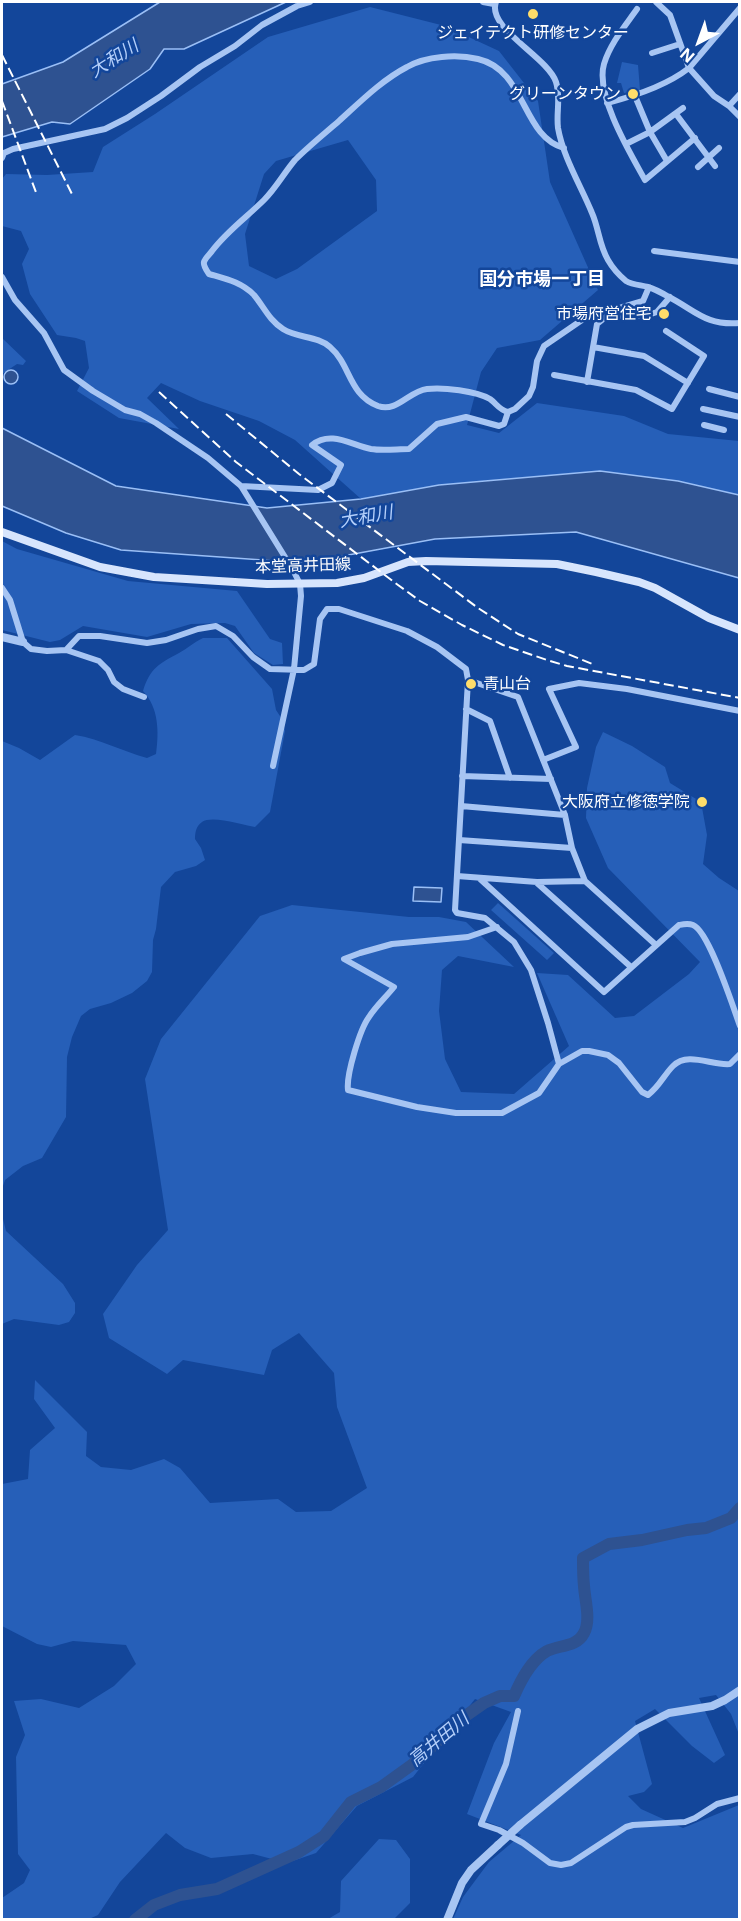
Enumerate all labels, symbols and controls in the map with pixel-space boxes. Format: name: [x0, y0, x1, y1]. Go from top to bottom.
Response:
marker: ジェイテクト研修センター: [526, 7, 540, 21]
north arrow: [669, 12, 729, 72]
place label: ジェイテクト研修センター: [437, 23, 629, 43]
water label: 大和川: [85, 36, 143, 82]
text: N: [676, 44, 698, 67]
place label: グリーンタウン: [509, 84, 621, 104]
marker: グリーンタウン: [626, 87, 640, 101]
district label: 国分市場一丁目: [479, 269, 605, 291]
place label: 市場府営住宅: [556, 304, 652, 324]
marker: 市場府営住宅: [657, 307, 671, 321]
water label: 大和川: [338, 502, 394, 532]
street label: 本堂高井田線: [255, 555, 351, 577]
place label: 青山台: [483, 674, 531, 694]
marker: 青山台: [464, 677, 478, 691]
place label: 大阪府立修徳学院: [562, 792, 690, 812]
marker: 大阪府立修徳学院: [695, 795, 709, 809]
water label: 高井田川: [404, 1709, 474, 1771]

